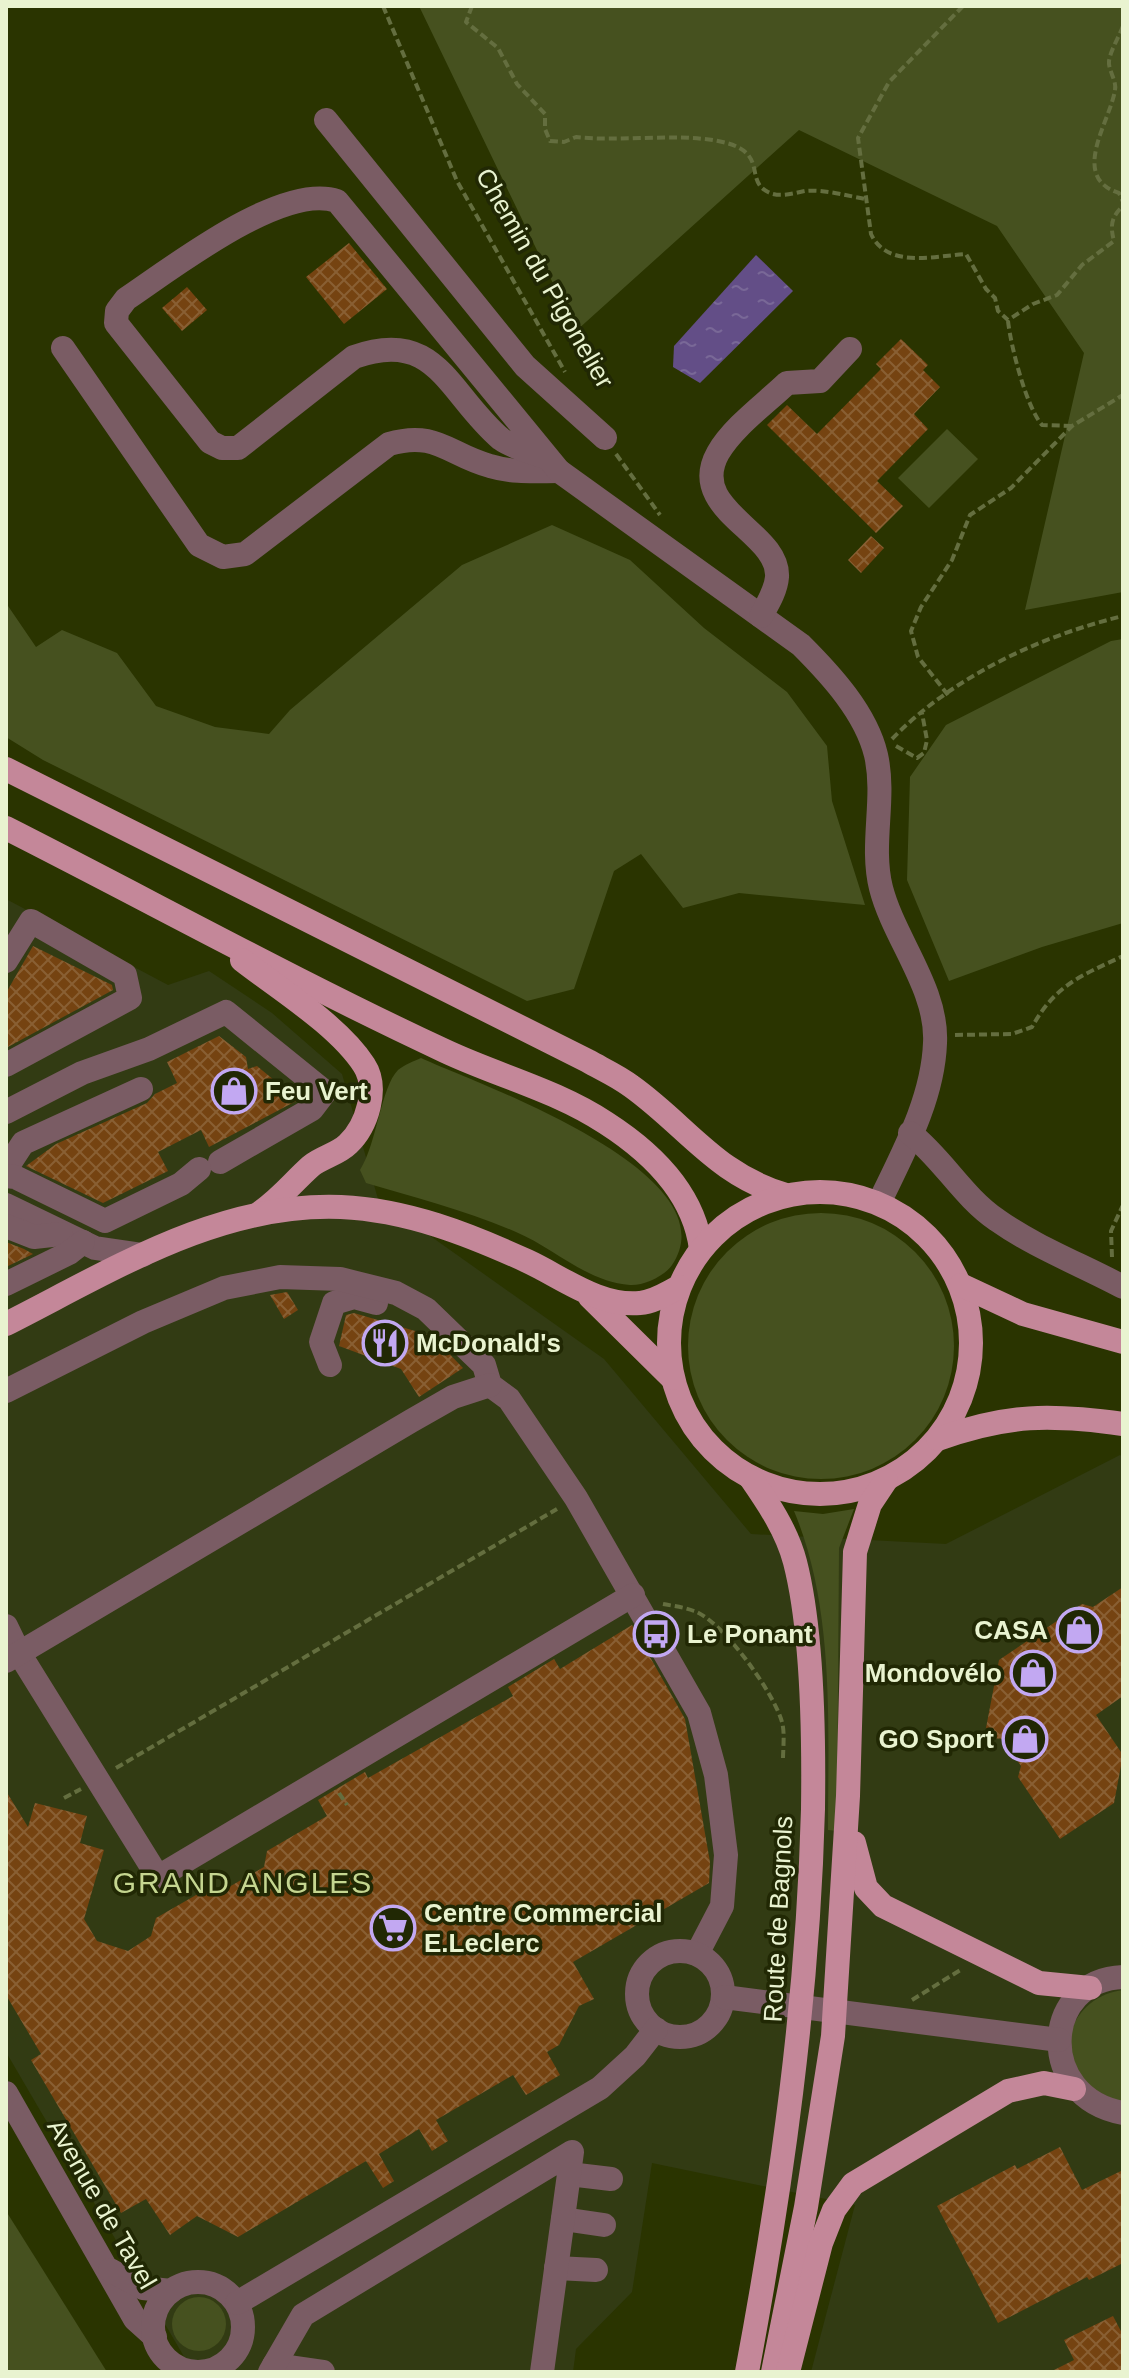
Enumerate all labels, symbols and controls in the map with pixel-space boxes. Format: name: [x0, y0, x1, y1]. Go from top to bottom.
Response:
street label: Chemin du Pigonelier: [470, 163, 620, 393]
shop icon: Feu Vert: [210, 1067, 258, 1115]
place label: Feu Vert: [265, 1076, 368, 1106]
restaurant icon: McDonald's: [361, 1319, 409, 1367]
place label: McDonald's: [416, 1328, 561, 1358]
shop icon: CASA: [1055, 1606, 1103, 1654]
bus stop icon: Le Ponant: [632, 1610, 680, 1658]
place label: CASA: [974, 1615, 1048, 1645]
place label: Le Ponant: [687, 1619, 813, 1649]
shop icon: Mondovélo: [1009, 1649, 1057, 1697]
place label: Mondovélo: [865, 1658, 1002, 1688]
shop icon: GO Sport: [1001, 1715, 1049, 1763]
place label: GO Sport: [878, 1724, 994, 1754]
street label: Route de Bagnols: [758, 1815, 798, 2023]
district label: GRAND ANGLES: [113, 1866, 373, 1899]
place label: Centre Commercial E.Leclerc: [424, 1898, 662, 1958]
supermarket icon: Centre Commercial E.Leclerc: [369, 1904, 417, 1952]
street label: Avenue de Tavel: [41, 2114, 163, 2294]

